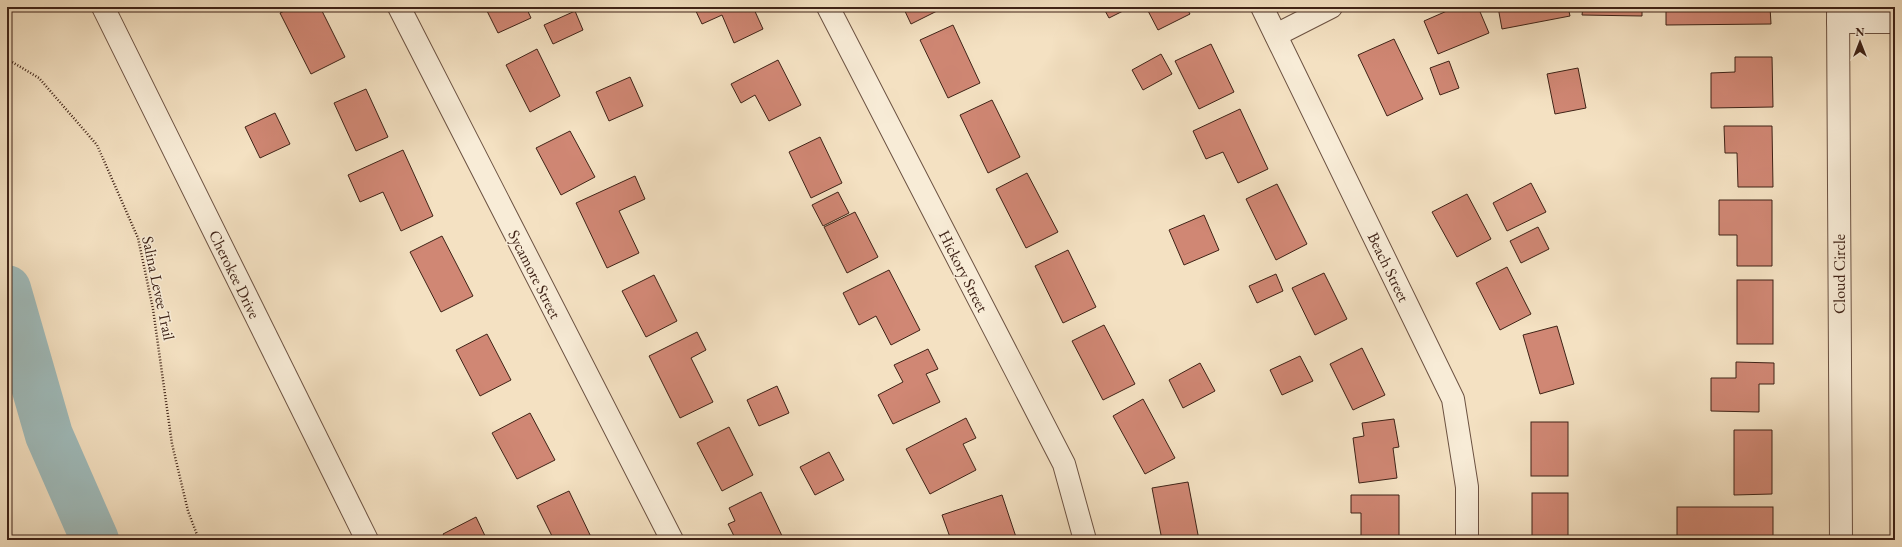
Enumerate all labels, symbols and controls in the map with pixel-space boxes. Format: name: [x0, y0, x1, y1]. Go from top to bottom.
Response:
north arrow: [1840, 22, 1880, 62]
text: N: [1856, 25, 1865, 39]
street label: Cherokee Drive: [204, 226, 265, 322]
street label: Sycamore Street: [503, 226, 566, 322]
street label: Hickory Street: [934, 227, 993, 316]
street label: Beach Street: [1363, 229, 1414, 306]
street label: Salina Levee Trail: [137, 234, 180, 342]
street label: Cloud Circle: [1829, 234, 1850, 314]

